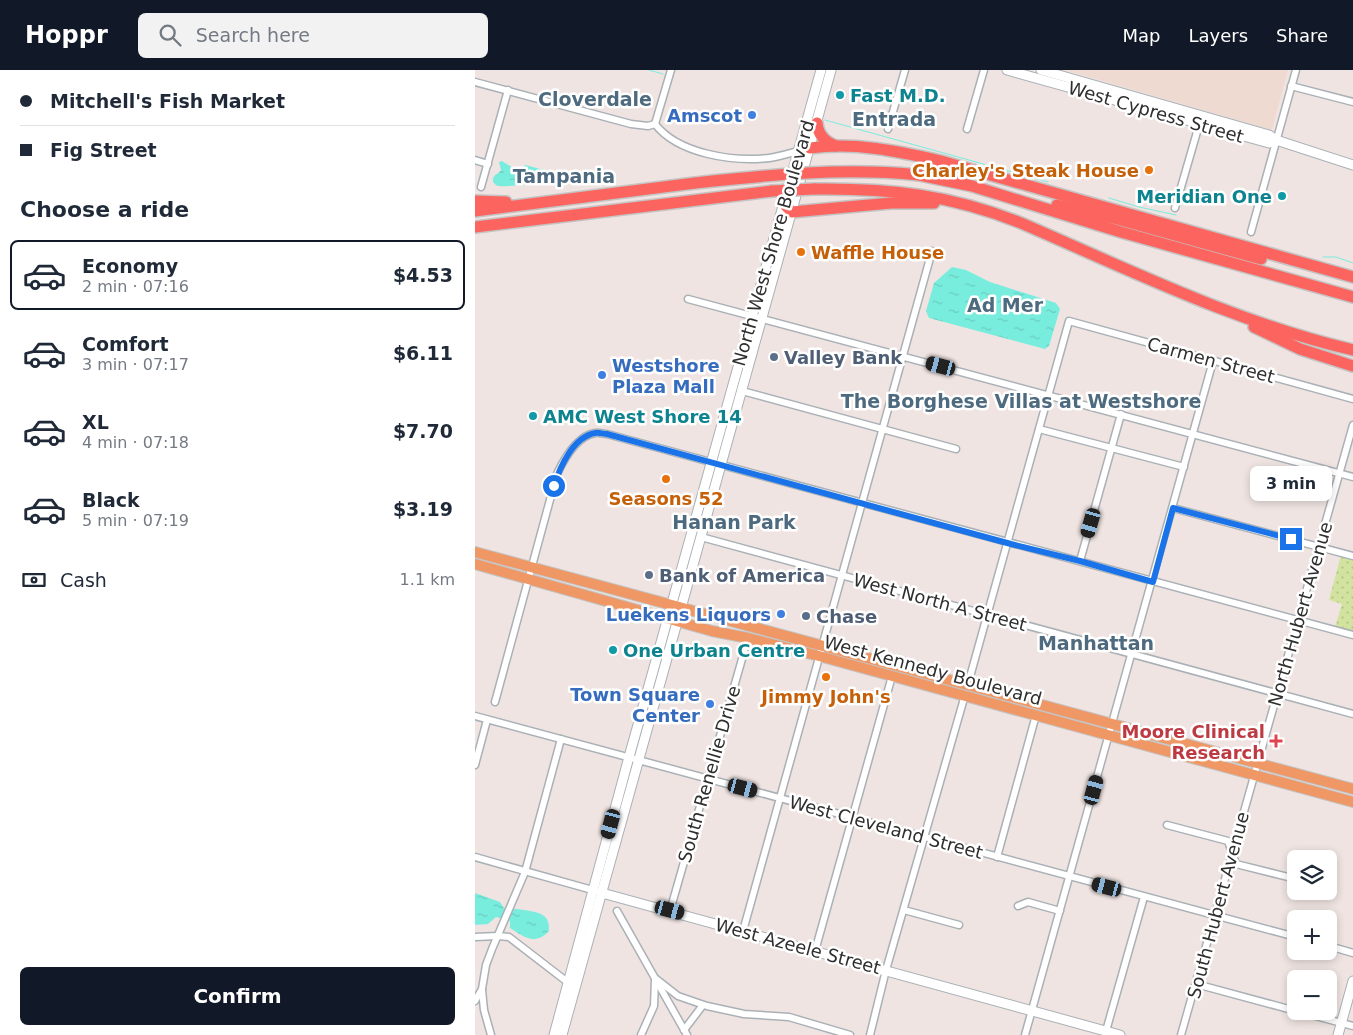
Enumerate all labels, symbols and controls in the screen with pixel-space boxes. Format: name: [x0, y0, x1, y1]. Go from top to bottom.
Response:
search box: [138, 13, 488, 58]
text: Hoppr: [25, 21, 108, 49]
icon: search: [156, 21, 184, 49]
text: Search here: [196, 24, 310, 46]
text: Map: [1122, 25, 1160, 46]
text: Layers: [1188, 25, 1248, 46]
text: Share: [1276, 25, 1328, 46]
street label: West Cypress Street: [1066, 77, 1246, 147]
place label: Fast M.D.: [850, 85, 946, 106]
district label: Cloverdale: [538, 88, 652, 110]
marker: Fast M.D.: [834, 89, 846, 101]
text: Mitchell's Fish Market: [50, 90, 285, 112]
place label: Amscot: [667, 105, 742, 126]
district label: Entrada: [852, 108, 936, 130]
marker: Amscot: [746, 109, 758, 121]
street label: North West Shore Boulevard: [728, 118, 818, 368]
text: Fig Street: [50, 139, 157, 161]
place label: Charley's Steak House: [912, 160, 1139, 181]
marker: Charley's Steak House: [1143, 164, 1155, 176]
district label: Tampania: [513, 165, 615, 187]
place label: Meridian One: [1136, 186, 1272, 207]
marker: Meridian One: [1276, 190, 1288, 202]
text: Choose a ride: [20, 197, 189, 222]
place label: Waffle House: [811, 242, 944, 263]
marker: Waffle House: [795, 246, 807, 258]
icon: car: [22, 253, 67, 298]
text: Economy: [82, 255, 178, 277]
text: $4.53: [393, 264, 453, 286]
text: 2 min · 07:16: [82, 277, 189, 296]
district label: Ad Mer: [967, 294, 1044, 316]
icon: car: [22, 331, 67, 376]
text: Comfort: [82, 333, 169, 355]
street label: Carmen Street: [1145, 333, 1277, 387]
text: $6.11: [393, 342, 453, 364]
place label: Valley Bank: [784, 347, 903, 368]
marker: Valley Bank: [768, 351, 780, 363]
text: 3 min · 07:17: [82, 355, 189, 374]
place label: Westshore Plaza Mall: [612, 355, 720, 397]
car: [924, 355, 957, 377]
marker: Westshore Plaza Mall: [596, 369, 608, 381]
district label: The Borghese Villas at Westshore: [841, 390, 1201, 412]
place label: AMC West Shore 14: [543, 406, 742, 427]
icon: car: [22, 409, 67, 454]
marker: AMC West Shore 14: [527, 410, 539, 422]
text: XL: [82, 411, 109, 433]
text: $7.70: [393, 420, 453, 442]
text: 4 min · 07:18: [82, 433, 189, 452]
callout: 3 min: [1250, 466, 1332, 502]
marker: Seasons 52: [660, 473, 672, 485]
text: 3 min: [1266, 474, 1316, 493]
route start: [543, 475, 565, 497]
icon: car: [22, 487, 67, 532]
place label: Seasons 52: [608, 488, 724, 509]
text: Black: [82, 489, 140, 511]
text: $3.19: [393, 498, 453, 520]
car: [1079, 507, 1102, 539]
text: 5 min · 07:19: [82, 511, 189, 530]
district label: Hanan Park: [672, 511, 796, 533]
street label: North Hubert Avenue: [1264, 520, 1336, 708]
route end: [1280, 528, 1302, 550]
place label: Bank of America: [659, 565, 825, 586]
icon: cash: [20, 566, 48, 594]
text: Cash: [60, 569, 107, 591]
marker: Bank of America: [643, 569, 655, 581]
street label: West North A Street: [851, 569, 1029, 635]
text: 1.1 km: [400, 570, 455, 589]
place label: Luekens Liquors: [606, 604, 771, 625]
place label: Chase: [816, 606, 877, 627]
marker: Luekens Liquors: [775, 608, 787, 620]
marker: Chase: [800, 610, 812, 622]
street label: West Kennedy Boulevard: [822, 631, 1044, 709]
district label: Manhattan: [1038, 632, 1154, 654]
place label: One Urban Centre: [623, 640, 805, 661]
marker: One Urban Centre: [607, 644, 619, 656]
marker: Jimmy John's: [820, 671, 832, 683]
street label: South Renellie Drive: [674, 683, 744, 865]
place label: Town Square Center: [570, 684, 700, 726]
place label: Jimmy John's: [759, 686, 891, 707]
marker: Town Square Center: [704, 698, 716, 710]
place label: Moore Clinical Research: [1121, 721, 1265, 763]
marker: Moore Clinical Research: [1269, 734, 1283, 748]
car: [1082, 774, 1105, 806]
car: [726, 777, 759, 799]
street label: West Cleveland Street: [787, 791, 985, 863]
car: [599, 808, 622, 840]
street label: South Hubert Avenue: [1183, 809, 1253, 1001]
map controls: [1287, 850, 1337, 1020]
button: layers: [1287, 850, 1337, 900]
car: [1090, 876, 1123, 898]
car: [653, 899, 686, 921]
button: +: [1287, 910, 1337, 960]
street label: West Azeele Street: [713, 914, 883, 978]
button: Confirm: [20, 967, 455, 1025]
button: −: [1287, 970, 1337, 1020]

